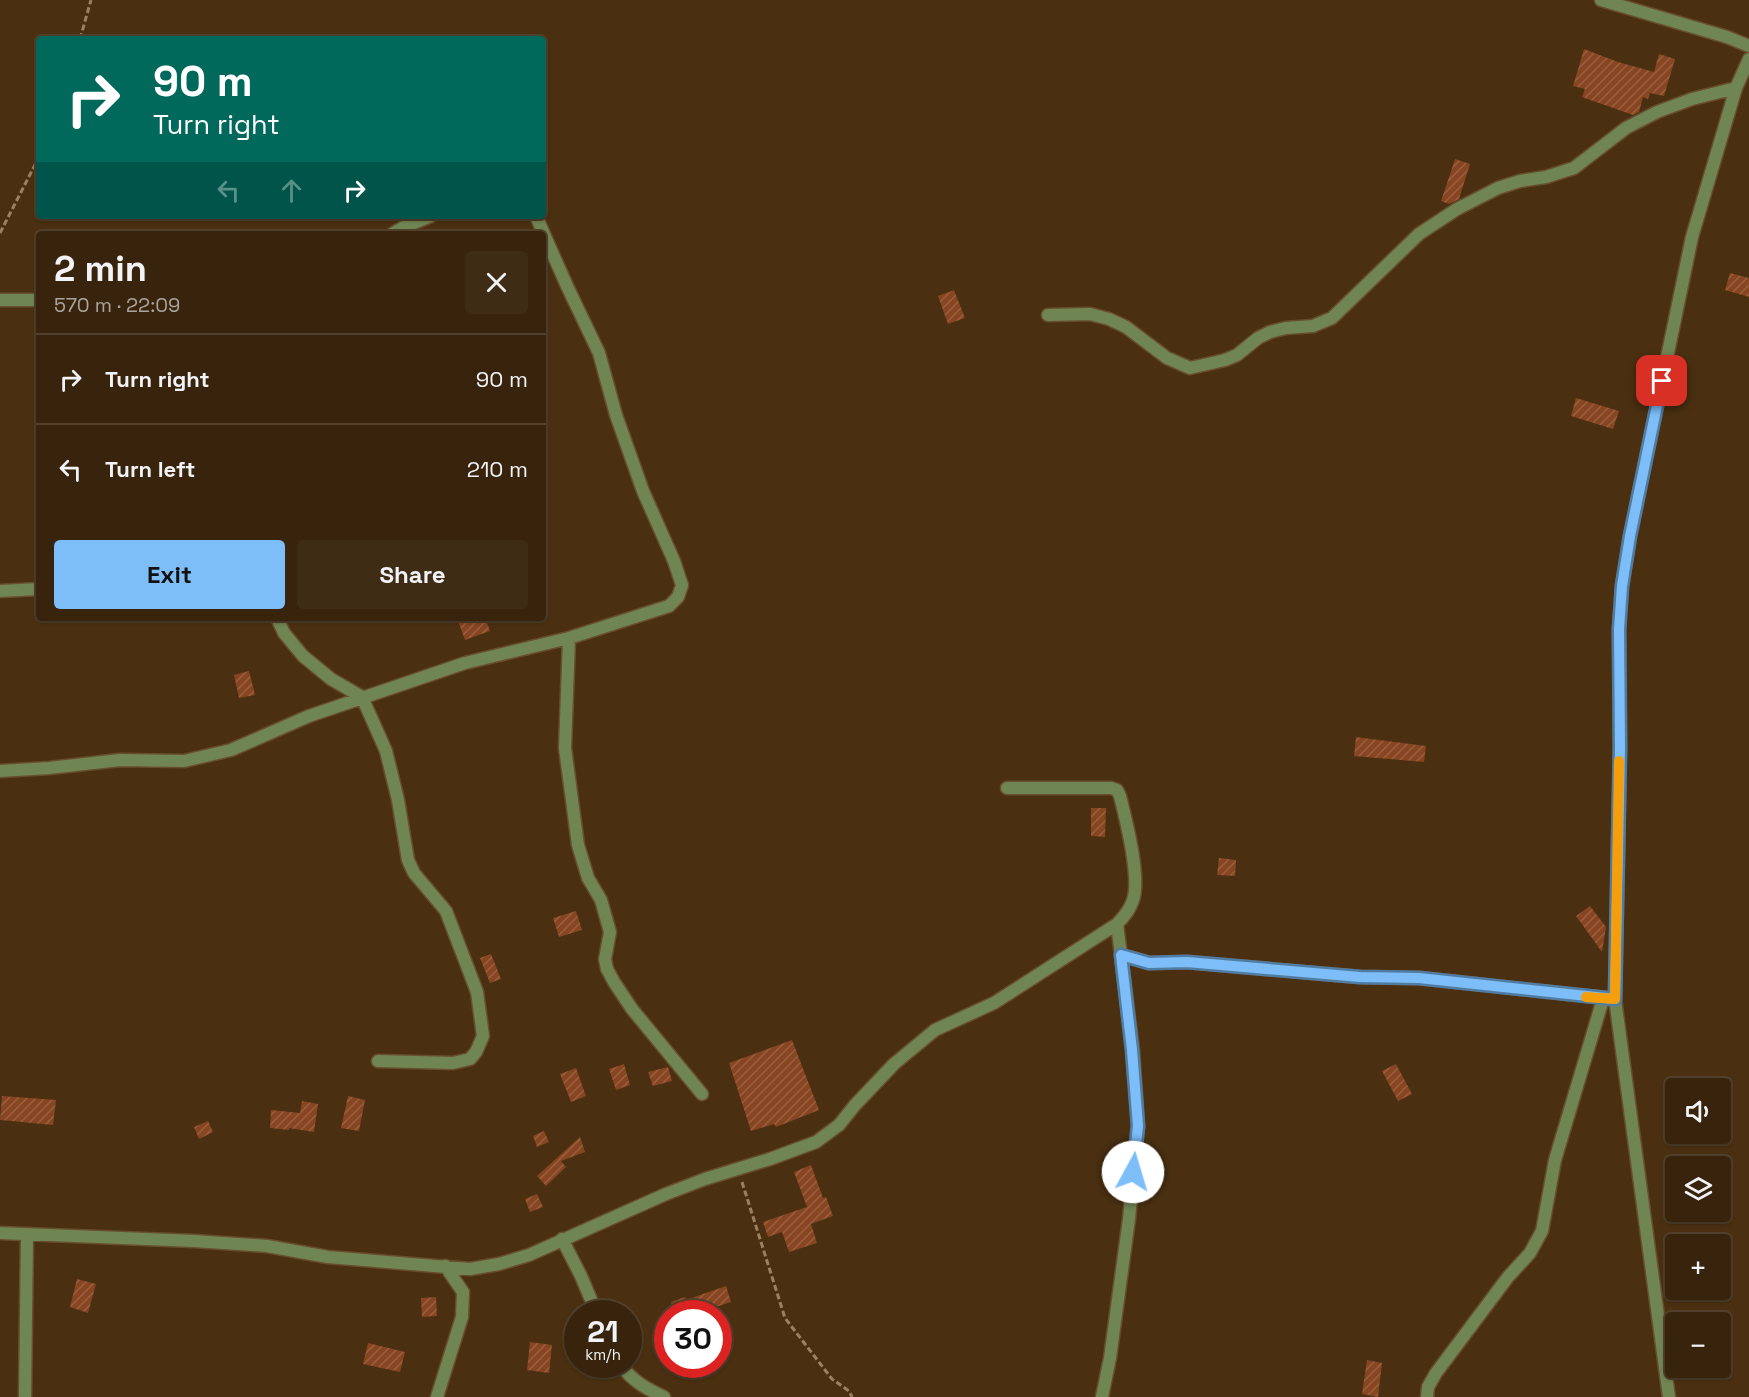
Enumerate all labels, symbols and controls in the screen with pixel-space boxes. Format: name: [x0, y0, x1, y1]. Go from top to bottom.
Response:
text: 90 m: [153, 55, 253, 108]
icon: right: [54, 60, 132, 138]
text: Turn right: [153, 107, 280, 142]
icon: left: [212, 174, 245, 207]
icon: ahead: [275, 174, 308, 207]
icon: right: [338, 174, 371, 207]
text: 2 min: [54, 246, 147, 292]
button: close: [465, 251, 528, 314]
text: 570 m · 22:09: [54, 292, 180, 318]
pin: [1636, 355, 1687, 406]
icon: right: [54, 363, 87, 396]
icon: arrive: [1645, 364, 1678, 397]
text: Turn right: [105, 365, 210, 393]
text: 90 m: [476, 365, 528, 393]
icon: left: [54, 453, 87, 486]
text: Turn left: [105, 455, 195, 483]
text: 210 m: [467, 455, 528, 483]
button: Exit: [54, 540, 285, 609]
button: Share: [297, 540, 528, 609]
map controls: [1665, 1078, 1731, 1378]
button: sound: [1665, 1078, 1731, 1144]
position arrow: [1101, 1140, 1165, 1204]
button: layers: [1665, 1156, 1731, 1222]
button: +: [1665, 1234, 1731, 1300]
speed limit sign: 30: [654, 1300, 732, 1378]
text: 21: [587, 1312, 619, 1351]
button: −: [1665, 1312, 1731, 1378]
text: km/h: [585, 1345, 621, 1364]

